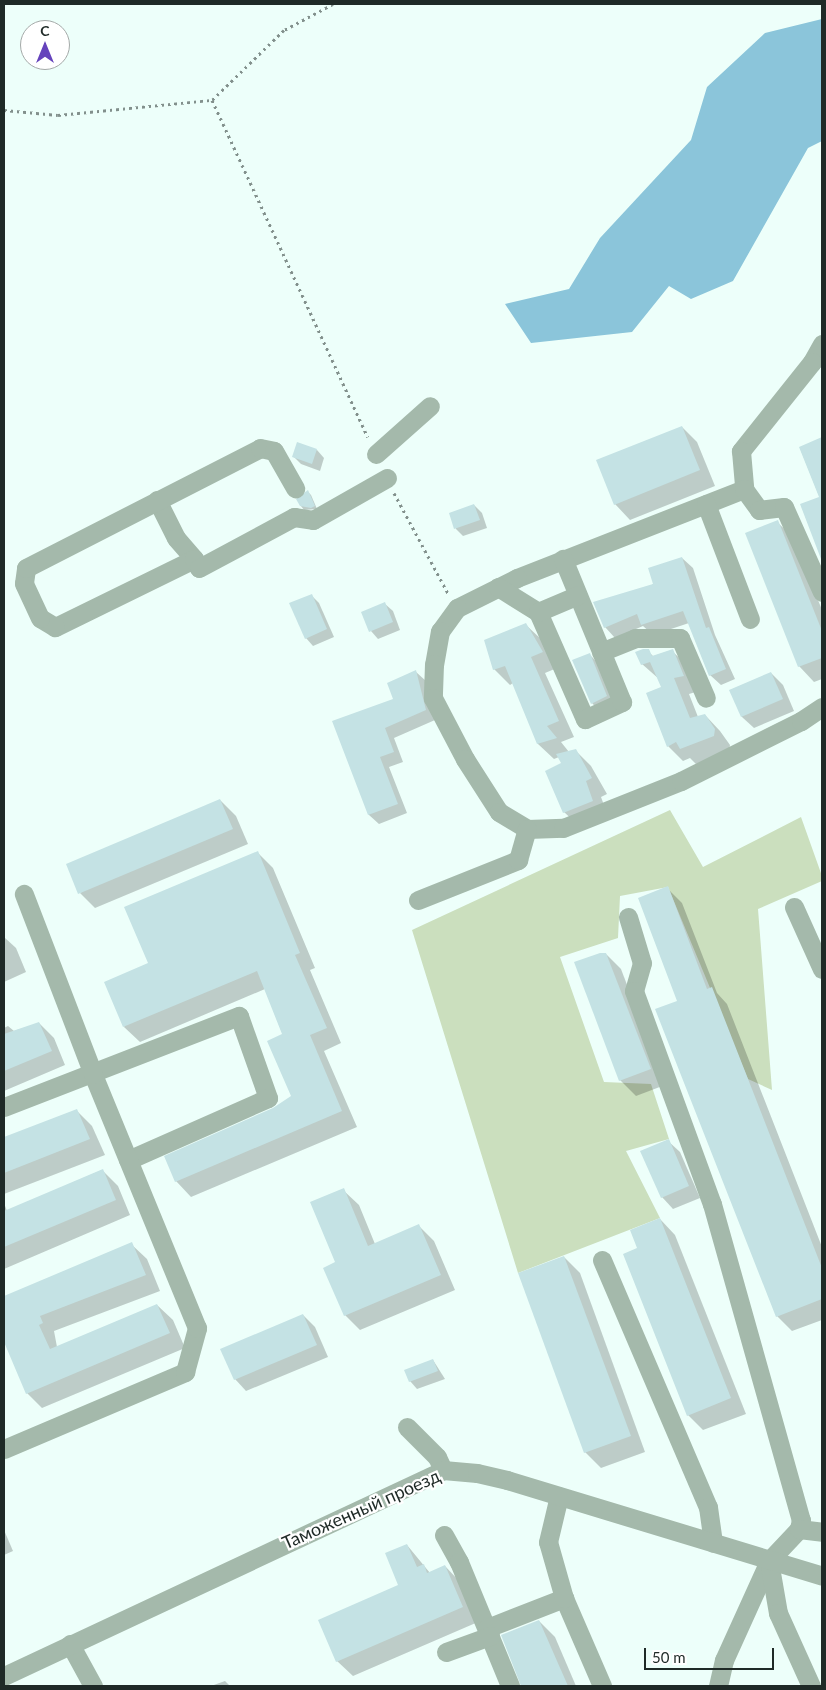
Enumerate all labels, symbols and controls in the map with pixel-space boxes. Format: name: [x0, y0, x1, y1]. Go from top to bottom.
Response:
north arrow: [20, 20, 70, 70]
text: С: [40, 22, 50, 39]
street label: Таможенный проезд: [279, 1464, 443, 1554]
scale bar: [646, 1638, 776, 1670]
text: 50 m: [652, 1648, 686, 1666]

